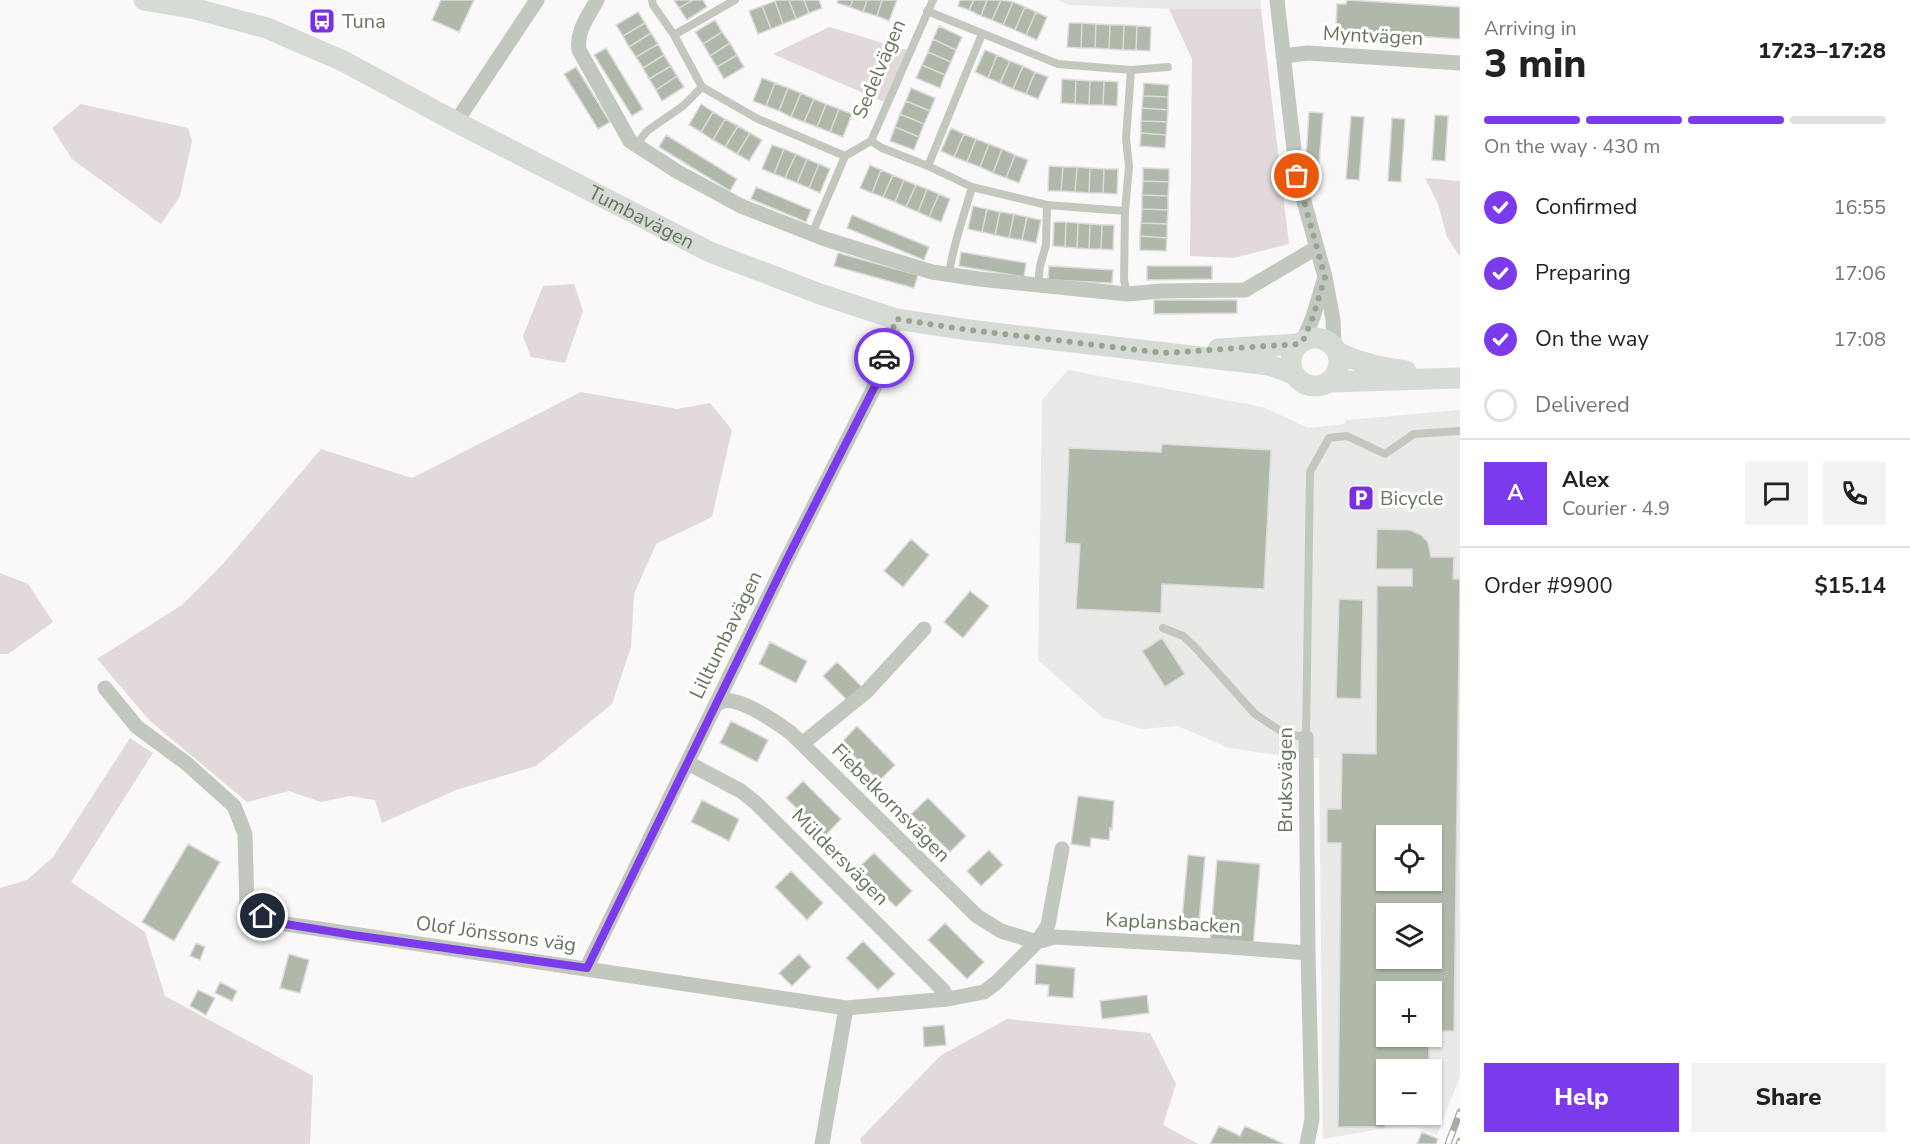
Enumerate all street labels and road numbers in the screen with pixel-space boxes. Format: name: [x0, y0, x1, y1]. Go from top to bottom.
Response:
street label: Sedelvägen: [846, 15, 912, 123]
street label: Myntvägen: [1322, 20, 1424, 52]
street label: Tumbavägen: [584, 179, 699, 255]
street label: Lilltumbavägen: [683, 567, 769, 703]
street label: Bruksvägen: [1272, 727, 1299, 833]
street label: Fiebelkornsvägen: [826, 738, 956, 868]
street label: Müldersvägen: [785, 802, 895, 912]
street label: Kaplansbacken: [1105, 906, 1241, 940]
street label: Olof Jönssons väg: [414, 909, 578, 959]

